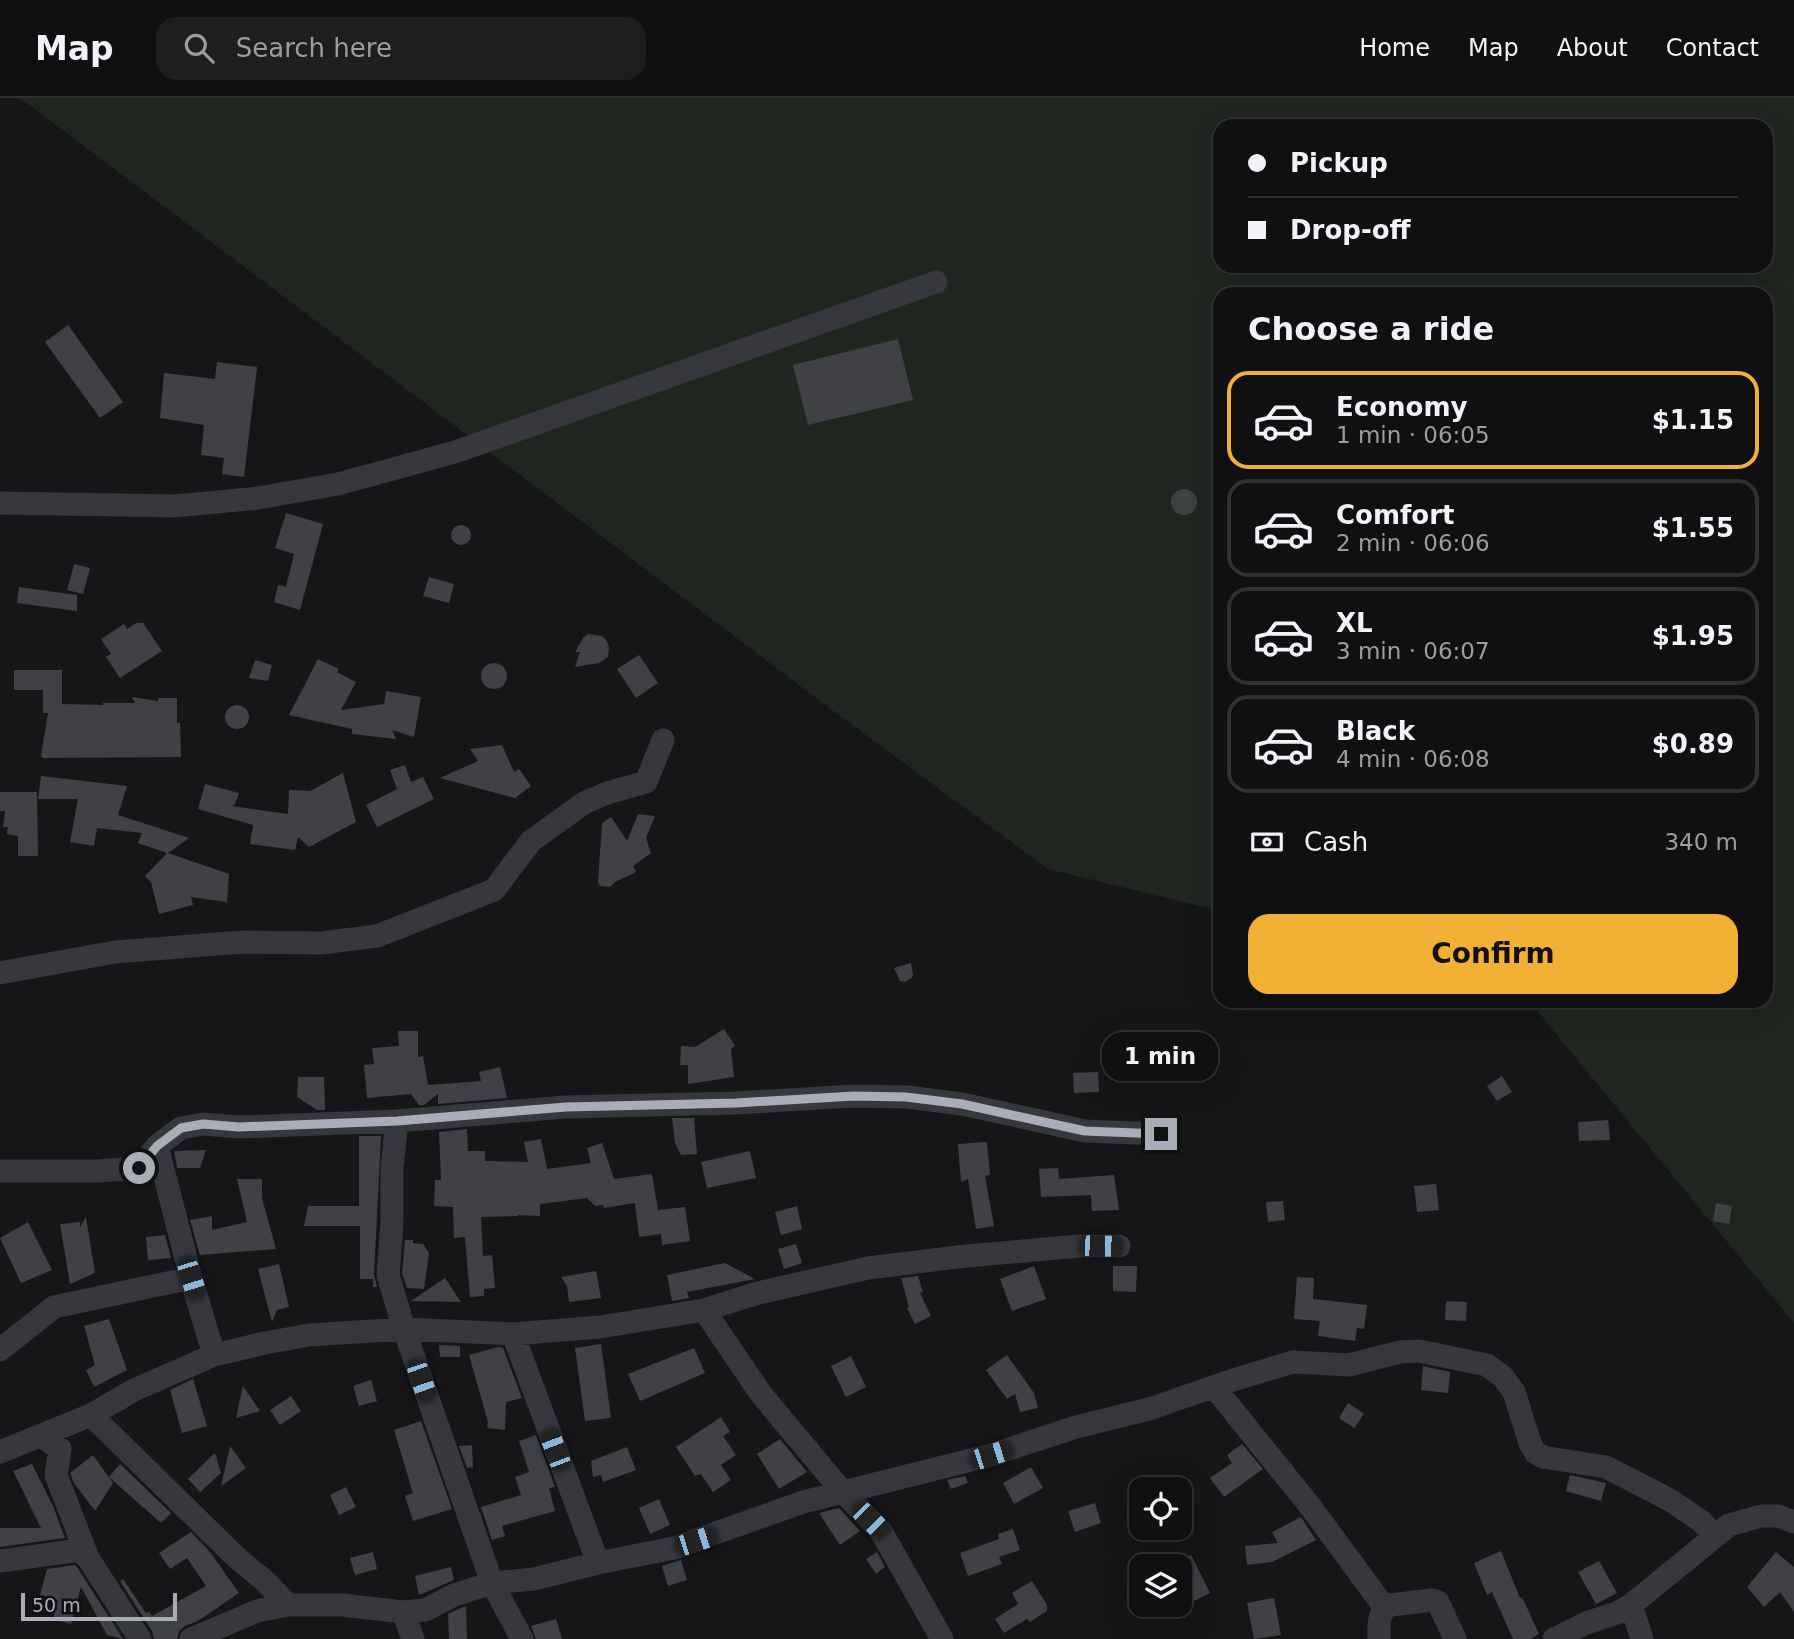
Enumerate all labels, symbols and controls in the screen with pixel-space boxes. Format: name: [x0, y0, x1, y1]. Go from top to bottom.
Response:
search box: [156, 17, 646, 80]
text: Map: [35, 29, 114, 68]
icon: search: [180, 29, 218, 67]
text: Search here: [236, 33, 392, 63]
text: Home: [1359, 34, 1430, 62]
text: Map: [1468, 34, 1519, 62]
text: About: [1557, 34, 1628, 62]
text: Contact: [1666, 34, 1759, 62]
text: Pickup: [1290, 148, 1388, 178]
text: Drop-off: [1290, 215, 1411, 245]
text: Choose a ride: [1248, 310, 1494, 348]
icon: car: [1252, 389, 1315, 452]
text: Economy: [1336, 392, 1467, 422]
text: $1.15: [1652, 405, 1734, 435]
text: 1 min · 06:05: [1336, 422, 1490, 448]
icon: car: [1252, 497, 1315, 560]
text: Comfort: [1336, 500, 1454, 530]
text: $1.55: [1652, 513, 1734, 543]
text: 2 min · 06:06: [1336, 530, 1490, 556]
icon: car: [1252, 605, 1315, 668]
text: XL: [1336, 608, 1373, 638]
text: $1.95: [1652, 621, 1734, 651]
text: 3 min · 06:07: [1336, 638, 1490, 664]
icon: car: [1252, 713, 1315, 776]
text: Black: [1336, 716, 1415, 746]
text: $0.89: [1652, 729, 1734, 759]
text: 4 min · 06:08: [1336, 746, 1490, 772]
icon: cash: [1248, 823, 1286, 861]
text: Cash: [1304, 827, 1368, 857]
text: 340 m: [1664, 829, 1738, 855]
button: Confirm: [1248, 914, 1738, 994]
callout: 1 min: [1103, 1032, 1219, 1082]
text: 1 min: [1124, 1043, 1196, 1069]
route end: [1145, 1118, 1177, 1150]
route start: [123, 1152, 155, 1184]
car: [1079, 1235, 1122, 1257]
car: [175, 1255, 208, 1301]
car: [405, 1357, 438, 1403]
car: [538, 1427, 573, 1473]
car: [968, 1439, 1015, 1471]
map controls: [1129, 1477, 1192, 1617]
button: locate: [1129, 1477, 1192, 1540]
car: [848, 1498, 893, 1542]
car: [673, 1525, 720, 1557]
button: layers: [1129, 1554, 1192, 1617]
scale bar: [21, 1590, 177, 1622]
text: 50 m: [32, 1594, 81, 1616]

